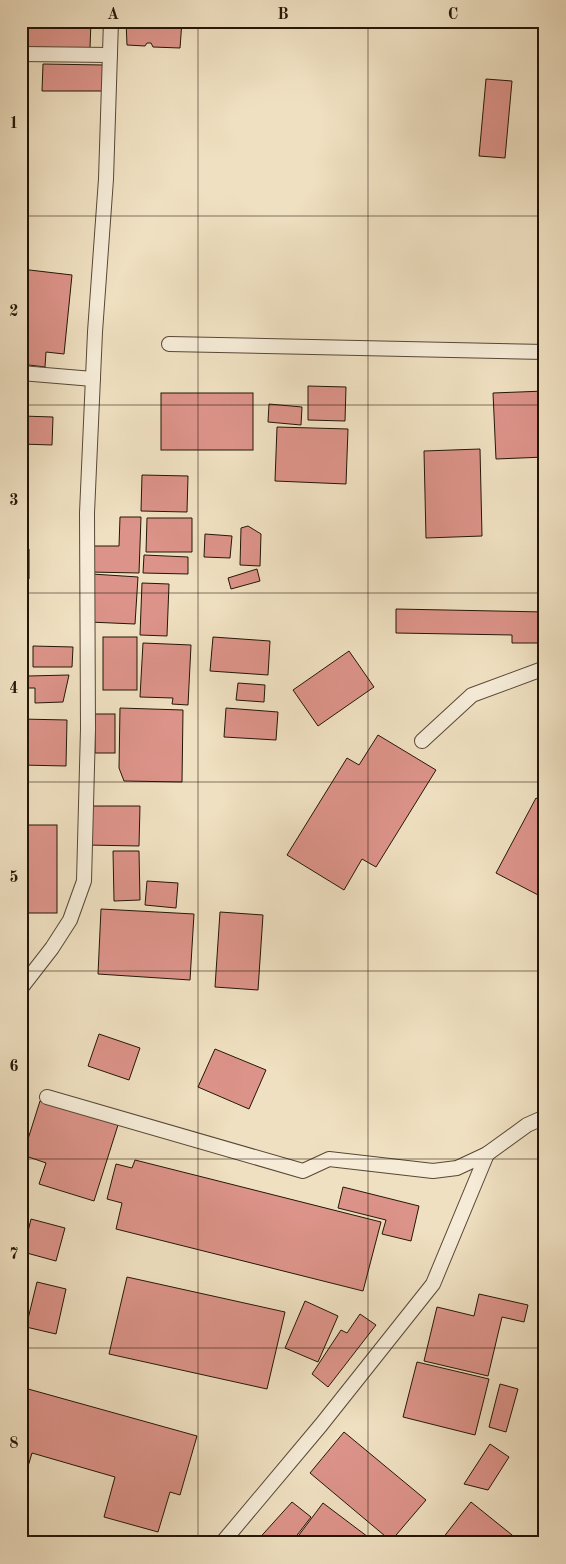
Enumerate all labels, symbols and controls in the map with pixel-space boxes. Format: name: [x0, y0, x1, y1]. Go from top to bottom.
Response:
text: A: [107, 7, 119, 23]
text: B: [277, 7, 289, 23]
text: C: [448, 7, 458, 23]
text: 1: [9, 116, 19, 132]
text: 2: [9, 304, 19, 320]
text: 3: [9, 493, 19, 509]
text: 4: [9, 681, 19, 697]
text: 5: [9, 870, 19, 886]
text: 6: [9, 1059, 19, 1075]
text: 7: [9, 1247, 19, 1263]
text: 8: [9, 1436, 19, 1452]

